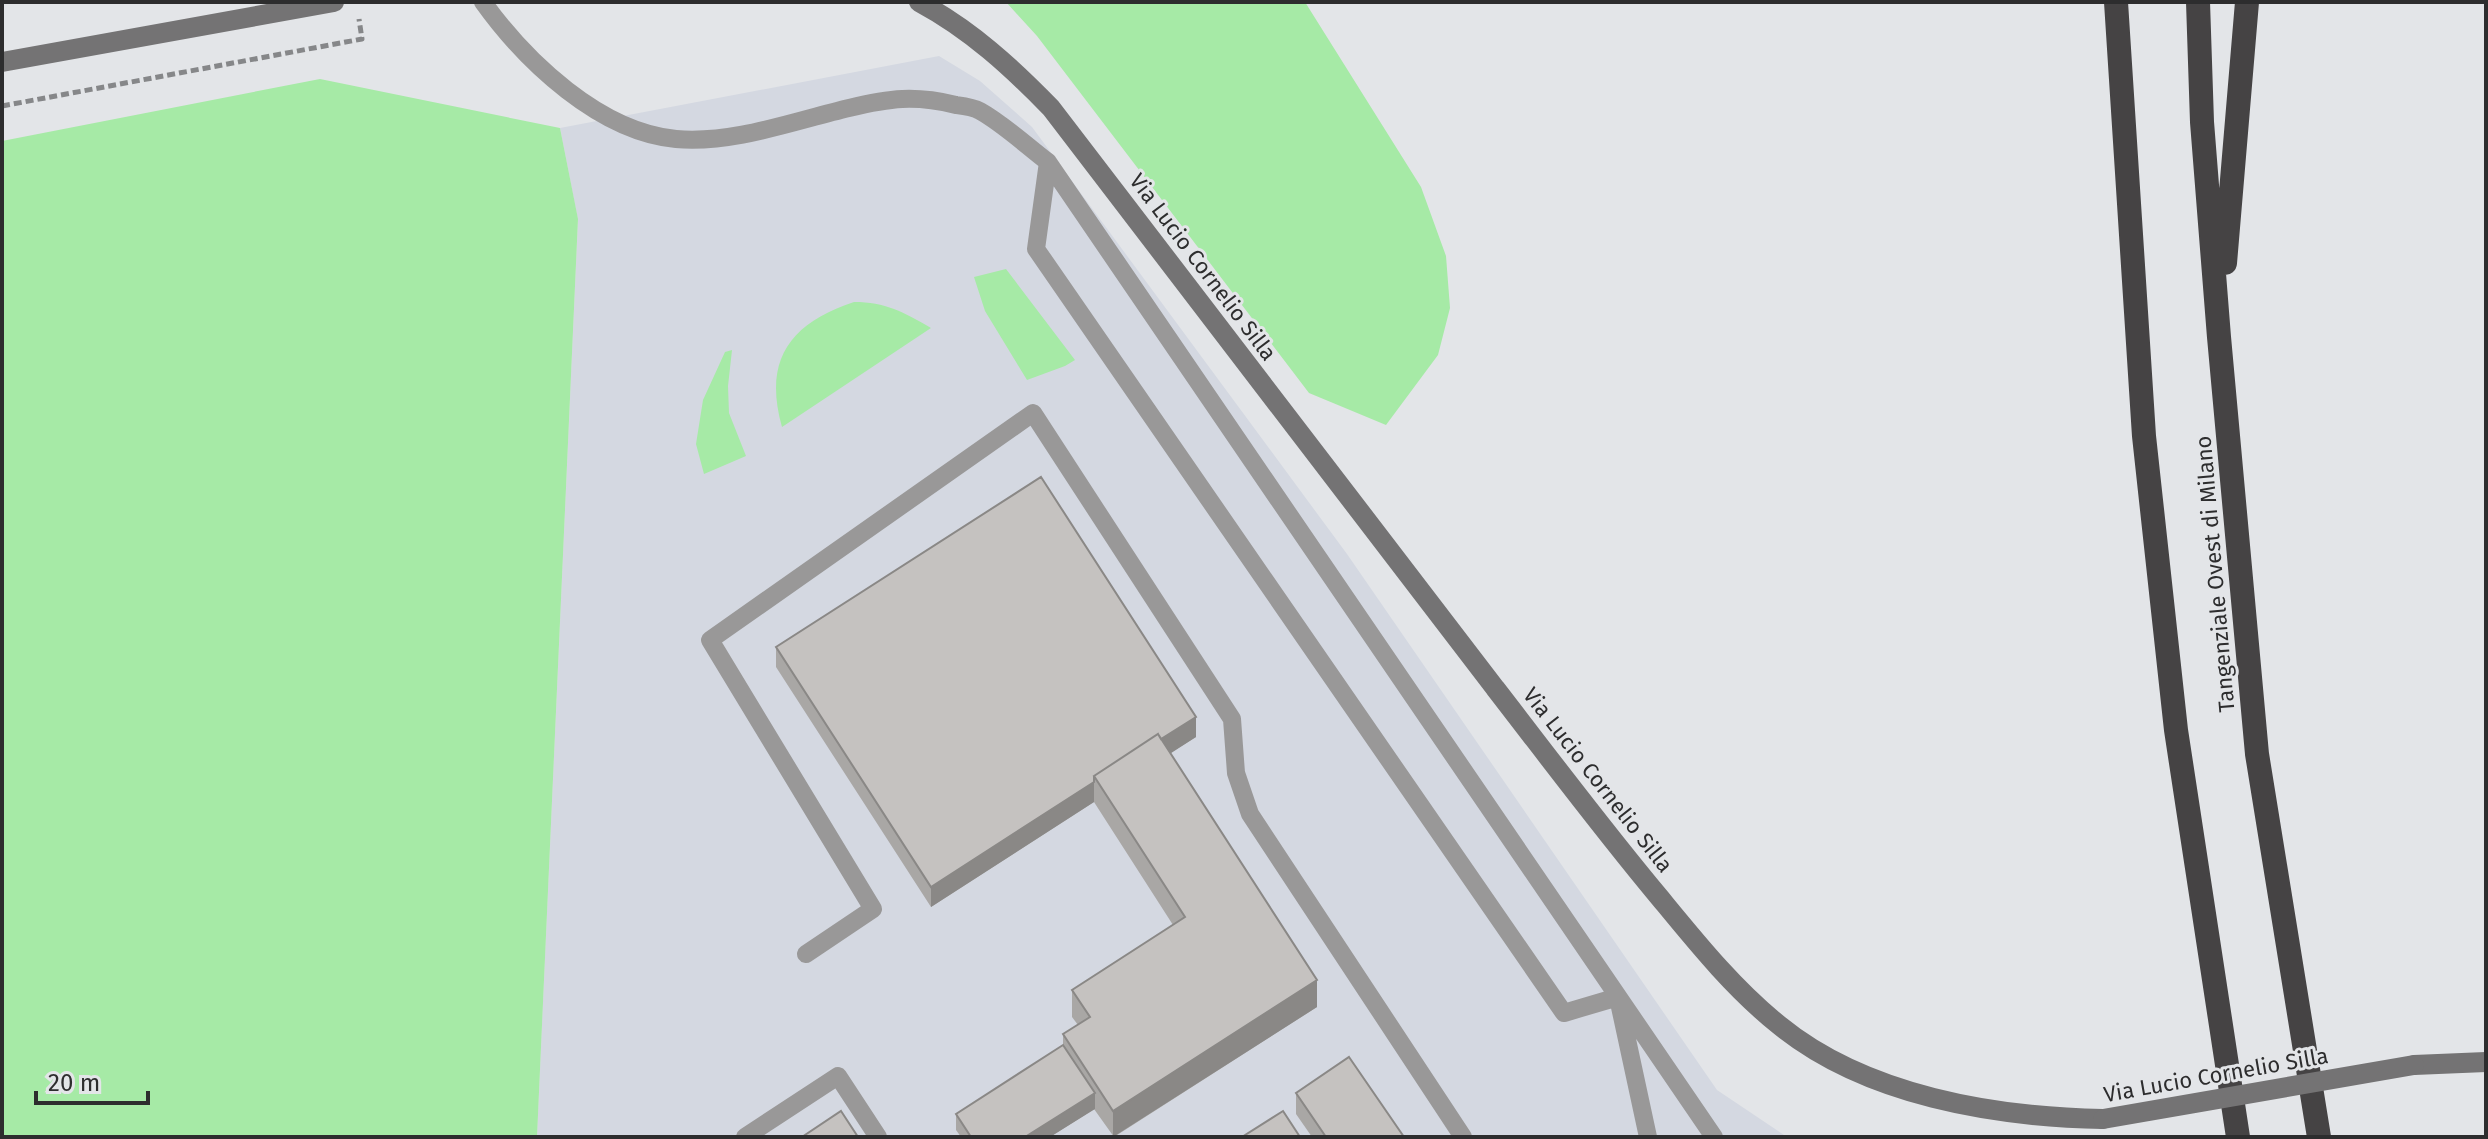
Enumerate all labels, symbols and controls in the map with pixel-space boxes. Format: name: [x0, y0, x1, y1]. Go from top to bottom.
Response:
street label: Via Lucio Cornelio Silla: [1124, 168, 1282, 366]
street label: Tangenziale Ovest di Milano: [2189, 435, 2241, 713]
street label: Via Lucio Cornelio Silla: [1517, 682, 1679, 878]
street label: Via Lucio Cornelio Silla: [2102, 1042, 2330, 1108]
scale bar: [36, 1055, 148, 1105]
text: 20 m: [48, 1069, 100, 1097]

